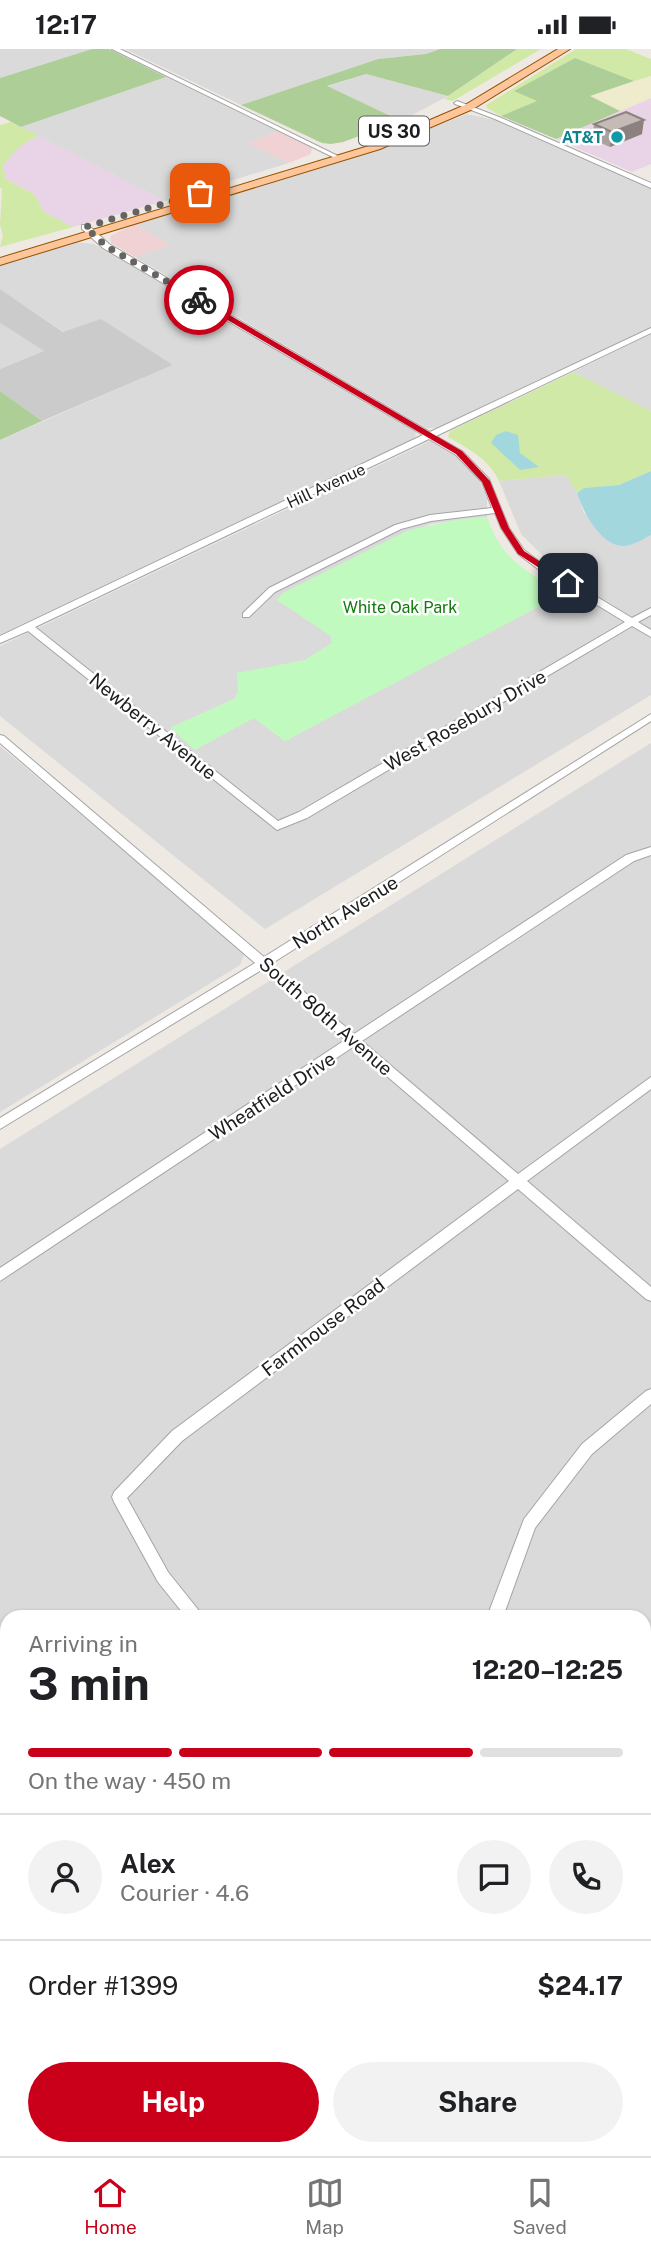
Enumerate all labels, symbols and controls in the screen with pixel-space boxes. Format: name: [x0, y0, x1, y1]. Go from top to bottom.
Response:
text: 12:17: [35, 9, 97, 40]
road number: US 30: [359, 117, 429, 145]
place label: AT&T: [562, 128, 603, 147]
marker: AT&T: [609, 129, 625, 145]
pin: [170, 163, 230, 223]
icon: bag: [181, 174, 219, 212]
courier: [164, 265, 234, 335]
icon: bike: [180, 281, 218, 319]
street label: Hill Avenue: [284, 460, 368, 512]
pin: [538, 553, 598, 613]
icon: home: [549, 564, 587, 602]
park label: White Oak Park: [343, 598, 457, 617]
street label: West Rosebury Drive: [380, 665, 550, 775]
street label: Newberry Avenue: [85, 668, 221, 784]
street label: North Avenue: [288, 871, 402, 953]
street label: South 80th Avenue: [255, 952, 397, 1080]
street label: Wheatfield Drive: [205, 1047, 339, 1145]
street label: Farmhouse Road: [257, 1274, 389, 1380]
text: Arriving in: [28, 1630, 138, 1657]
text: 12:20–12:25: [472, 1654, 623, 1685]
text: 3 min: [28, 1656, 150, 1710]
text: On the way · 450 m: [28, 1767, 231, 1794]
button: person: [28, 1840, 102, 1914]
button: chat: [457, 1840, 531, 1914]
button: phone: [549, 1840, 623, 1914]
text: Alex: [120, 1848, 176, 1879]
text: Courier · 4.6: [120, 1879, 249, 1906]
text: Order #1399: [28, 1970, 178, 2001]
text: $24.17: [537, 1970, 623, 2001]
button: Help: [28, 2062, 319, 2142]
button: Share: [333, 2062, 623, 2142]
tab: Home: [84, 2174, 137, 2238]
tab: Map: [305, 2174, 344, 2238]
tab: Saved: [512, 2174, 567, 2238]

